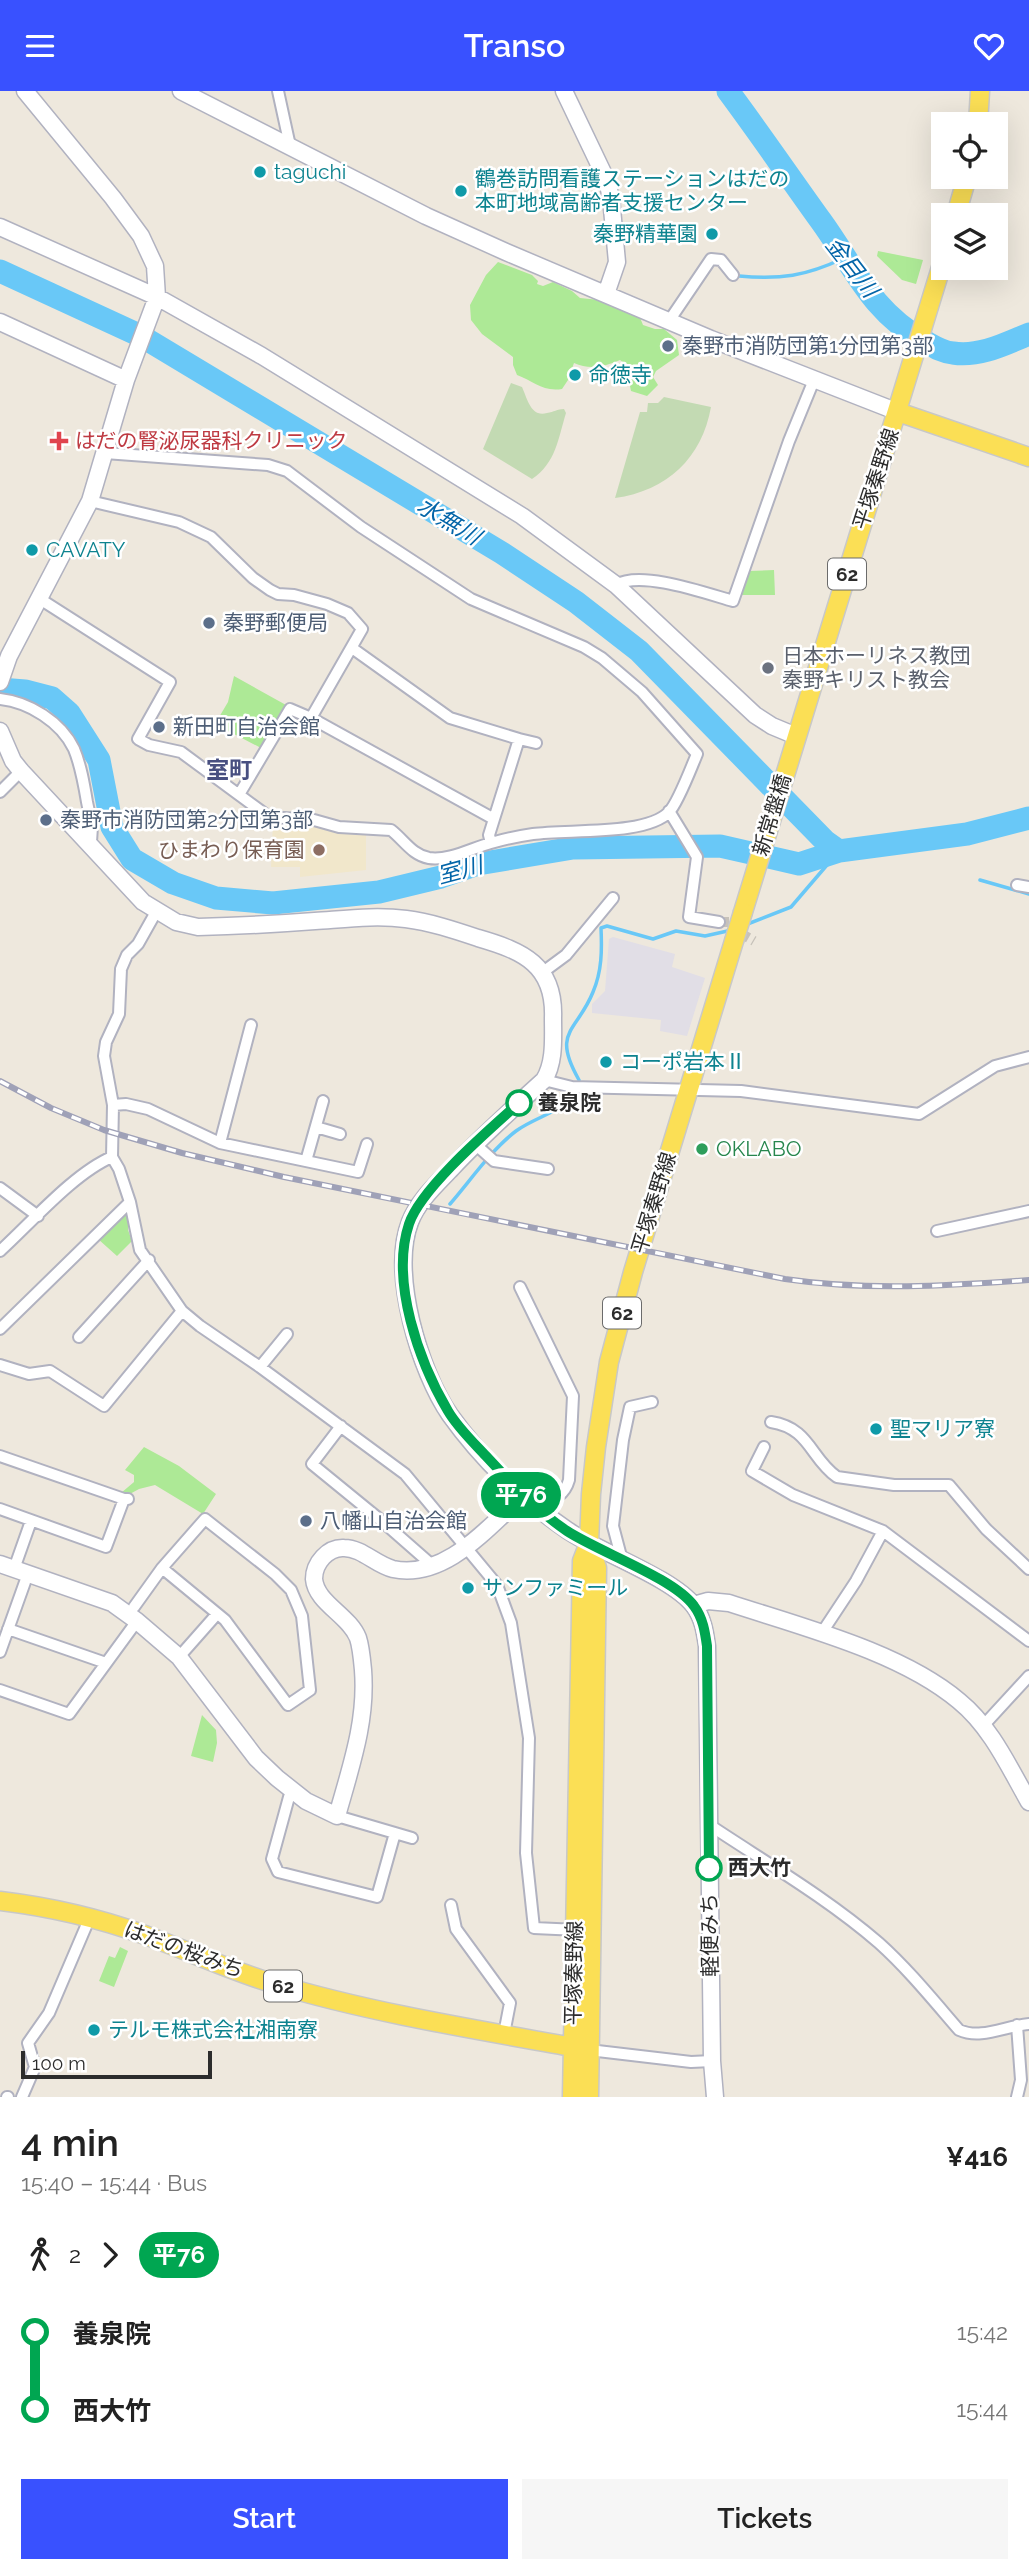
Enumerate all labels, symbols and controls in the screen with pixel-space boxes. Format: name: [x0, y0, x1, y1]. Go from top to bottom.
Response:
icon: menu: [21, 27, 59, 65]
text: Transo: [464, 27, 565, 64]
icon: heart: [970, 27, 1008, 65]
map controls: [931, 112, 1008, 280]
button: locate: [931, 112, 1008, 189]
place label: taguchi: [274, 159, 346, 184]
marker: taguchi: [252, 164, 268, 180]
place label: 鶴巻訪問看護ステーションはだの 本町地域高齢者支援センター: [475, 166, 789, 215]
marker: 鶴巻訪問看護ステーションはだの 本町地域高齢者支援センター: [453, 183, 469, 199]
button: layers: [931, 203, 1008, 280]
place label: 秦野精華園: [593, 221, 698, 246]
marker: 秦野精華園: [704, 226, 720, 242]
water label: 金目川: [821, 231, 886, 305]
place label: 秦野市消防団第1分団第3部: [682, 333, 933, 358]
marker: 秦野市消防団第1分団第3部: [660, 338, 676, 354]
place label: 命徳寺: [589, 362, 652, 387]
marker: 命徳寺: [567, 367, 583, 383]
street label: 平塚秦野線: [847, 425, 904, 533]
place label: はだの腎泌尿器科クリニック: [75, 428, 348, 453]
marker: はだの腎泌尿器科クリニック: [49, 431, 69, 451]
water label: 水無川: [413, 491, 488, 551]
place label: CAVATY: [46, 537, 126, 562]
marker: CAVATY: [24, 542, 40, 558]
road number: 62: [828, 559, 866, 589]
place label: 秦野郵便局: [223, 610, 328, 635]
marker: 秦野郵便局: [201, 615, 217, 631]
place label: 日本ホーリネス教団 秦野キリスト教会: [782, 643, 971, 692]
marker: 日本ホーリネス教団 秦野キリスト教会: [760, 660, 776, 676]
place label: 新田町自治会館: [173, 714, 320, 739]
marker: 新田町自治会館: [151, 719, 167, 735]
district label: 室町: [206, 756, 252, 783]
street label: 新常盤橋: [747, 771, 796, 859]
place label: 秦野市消防団第2分団第3部: [60, 807, 313, 832]
marker: 秦野市消防団第2分団第3部: [38, 812, 54, 828]
place label: ひまわり保育園: [158, 837, 305, 862]
marker: ひまわり保育園: [311, 842, 327, 858]
water label: 室川: [434, 850, 488, 889]
place label: コーポ岩本Ⅱ: [620, 1049, 746, 1074]
marker: コーポ岩本Ⅱ: [598, 1054, 614, 1070]
marker: 養泉院: [506, 1090, 532, 1116]
place label: 養泉院: [538, 1090, 601, 1115]
place label: OKLABO: [716, 1136, 801, 1161]
marker: OKLABO: [694, 1141, 710, 1157]
street label: 平塚秦野線: [626, 1149, 681, 1257]
road number: 62: [603, 1297, 641, 1329]
place label: 聖マリア寮: [890, 1416, 995, 1441]
marker: 聖マリア寮: [868, 1421, 884, 1437]
line badge: 平76: [481, 1472, 561, 1518]
text: 平76: [495, 1480, 547, 1509]
place label: 八幡山自治会館: [320, 1508, 467, 1533]
marker: 八幡山自治会館: [298, 1513, 314, 1529]
place label: サンファミール: [482, 1575, 628, 1600]
marker: サンファミール: [460, 1580, 476, 1596]
marker: 西大竹: [696, 1855, 722, 1881]
place label: 西大竹: [728, 1855, 791, 1880]
street label: 軽便みち: [696, 1893, 723, 1977]
street label: はだの桜みち: [121, 1916, 247, 1983]
street label: 平塚秦野線: [560, 1920, 587, 2026]
road number: 62: [264, 1971, 302, 2001]
place label: テルモ株式会社湘南寮: [108, 2017, 318, 2042]
marker: テルモ株式会社湘南寮: [86, 2022, 102, 2038]
scale bar: [21, 2048, 212, 2080]
text: 100 m: [32, 2052, 86, 2074]
text: 4 min: [21, 2120, 119, 2165]
text: ¥416: [946, 2142, 1008, 2172]
text: 15:40 – 15:44 · Bus: [21, 2169, 207, 2196]
icon: walk: [21, 2236, 59, 2274]
icon: forward: [91, 2236, 129, 2274]
text: 平76: [153, 2240, 205, 2269]
text: 2: [69, 2241, 81, 2268]
text: 15:42: [957, 2318, 1008, 2345]
text: 養泉院: [73, 2319, 151, 2349]
text: 15:44: [956, 2395, 1008, 2422]
text: 西大竹: [73, 2396, 151, 2426]
button: Start: [21, 2479, 508, 2559]
button: Tickets: [522, 2479, 1008, 2559]

